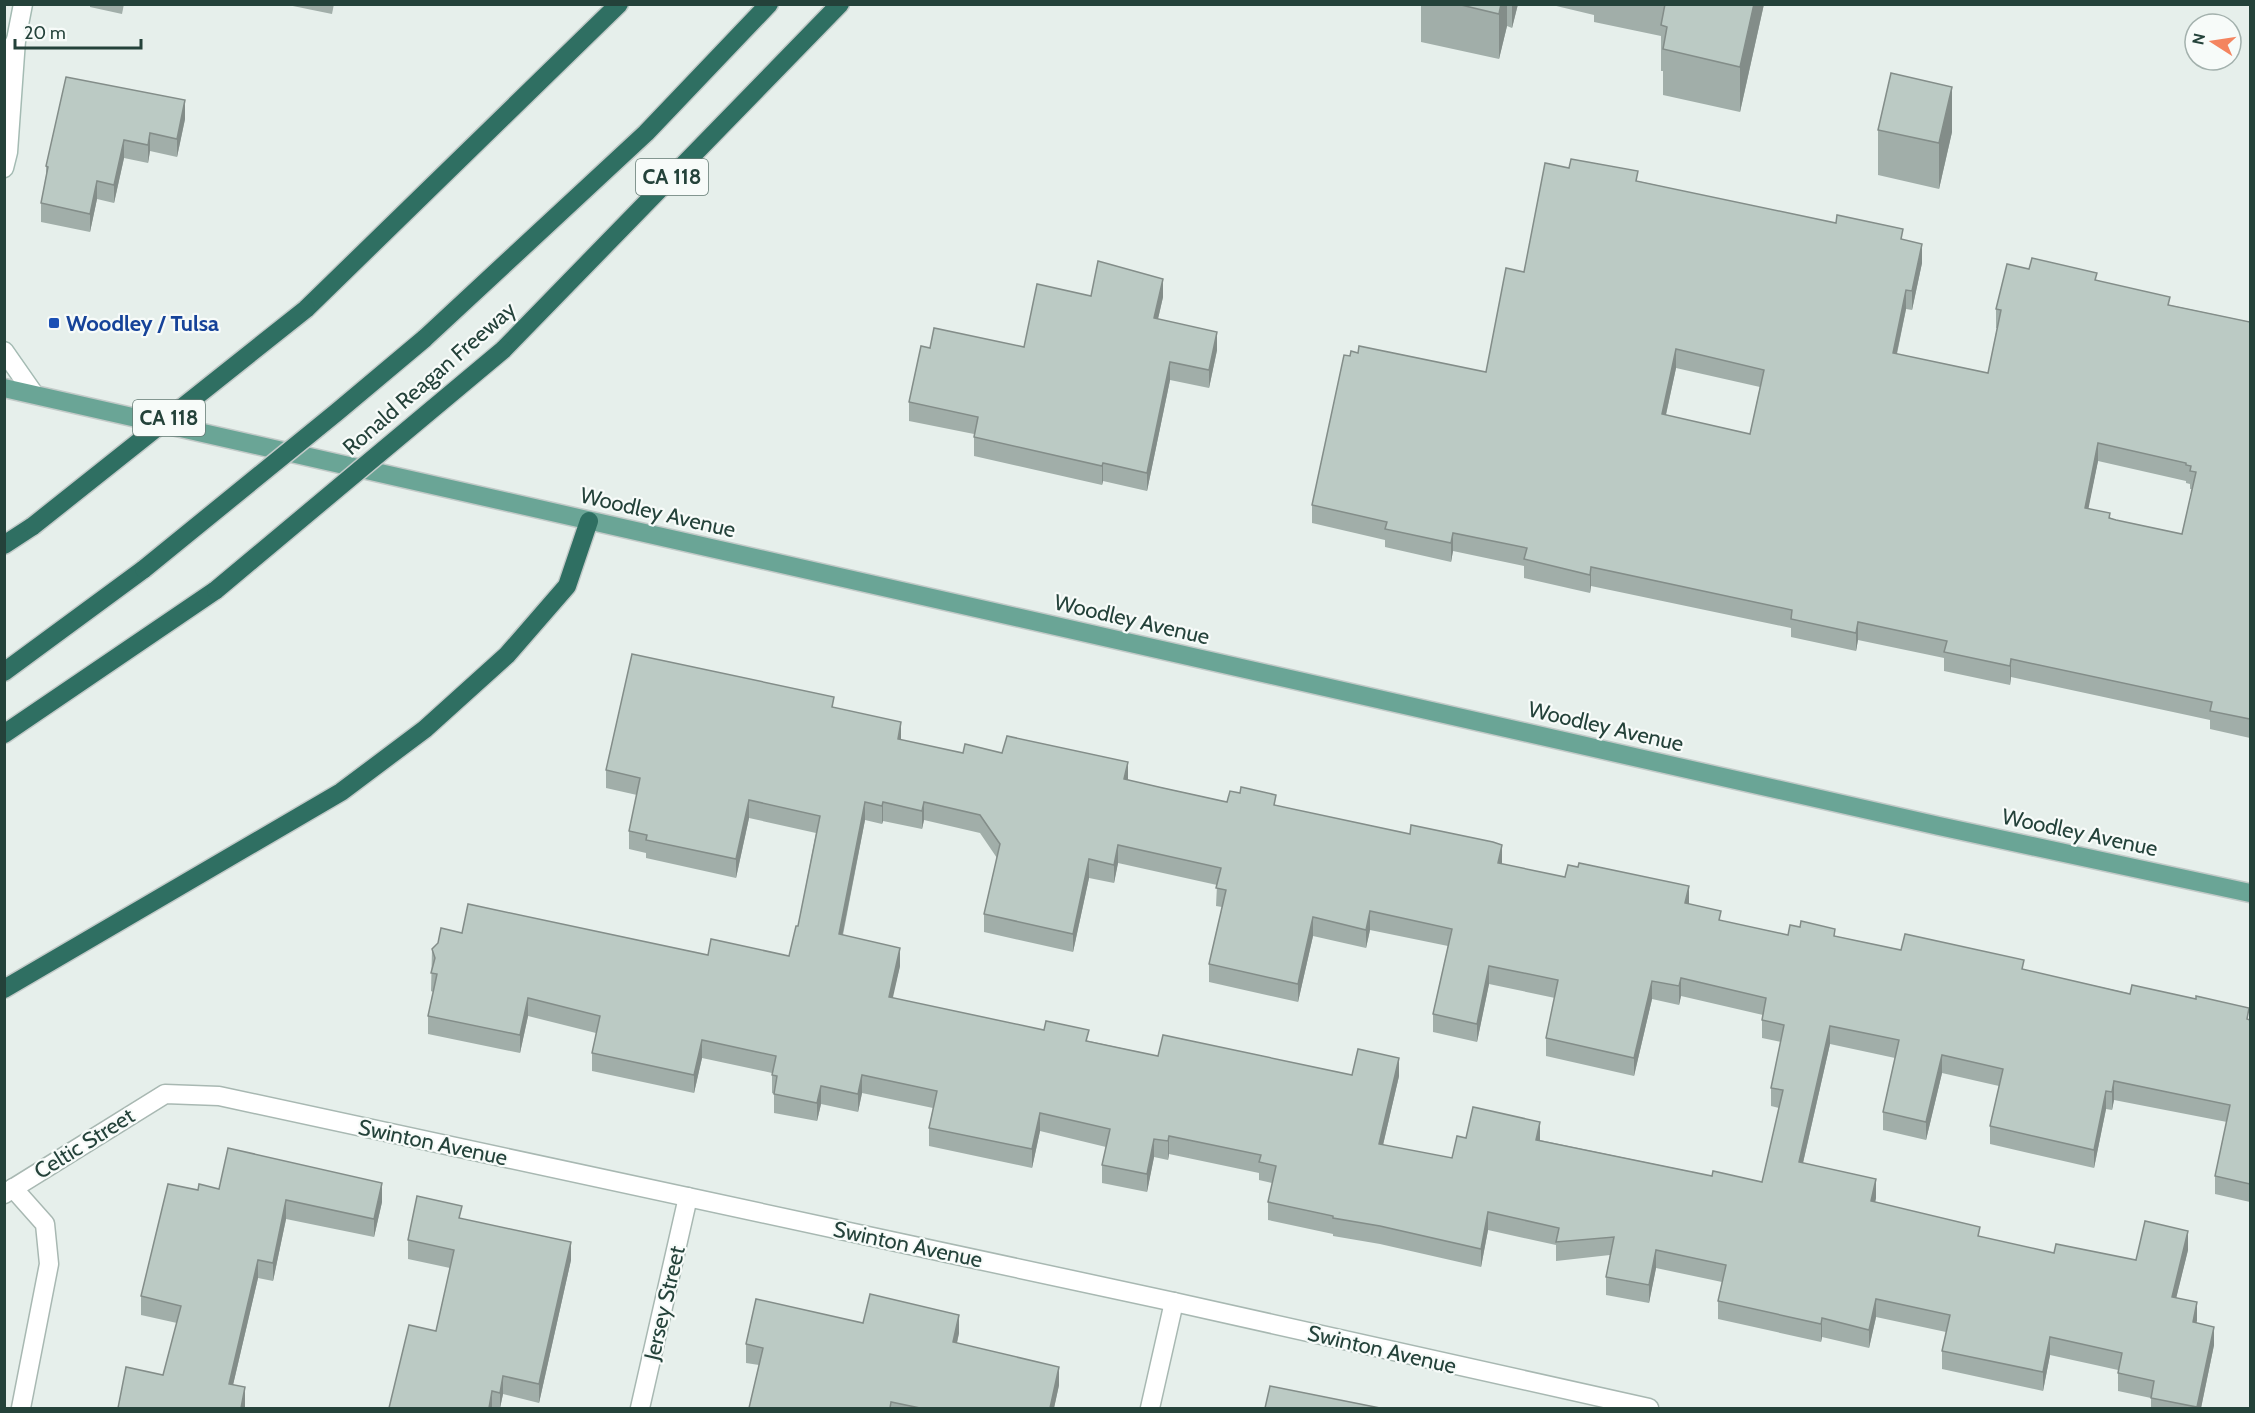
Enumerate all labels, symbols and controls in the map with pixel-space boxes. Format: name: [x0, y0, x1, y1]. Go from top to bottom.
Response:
scale bar: [15, 12, 141, 50]
north arrow: [2183, 12, 2243, 72]
text: 20 m: [24, 22, 66, 44]
text: N: [2188, 31, 2209, 46]
road number: CA 118: [636, 159, 708, 195]
street label: Ronald Reagan Freeway: [337, 296, 521, 461]
place label: Woodley / Tulsa: [66, 310, 219, 337]
marker: Woodley / Tulsa: [47, 316, 61, 330]
road number: CA 118: [133, 400, 205, 436]
street label: Woodley Avenue: [578, 482, 738, 543]
street label: Woodley Avenue: [1052, 589, 1212, 650]
street label: Woodley Avenue: [1526, 696, 1686, 757]
street label: Woodley Avenue: [2000, 803, 2160, 862]
street label: Celtic Street: [29, 1102, 140, 1185]
street label: Swinton Avenue: [356, 1114, 510, 1171]
street label: Swinton Avenue: [831, 1216, 985, 1273]
street label: Jersey Street: [638, 1243, 691, 1364]
street label: Swinton Avenue: [1305, 1319, 1459, 1380]

